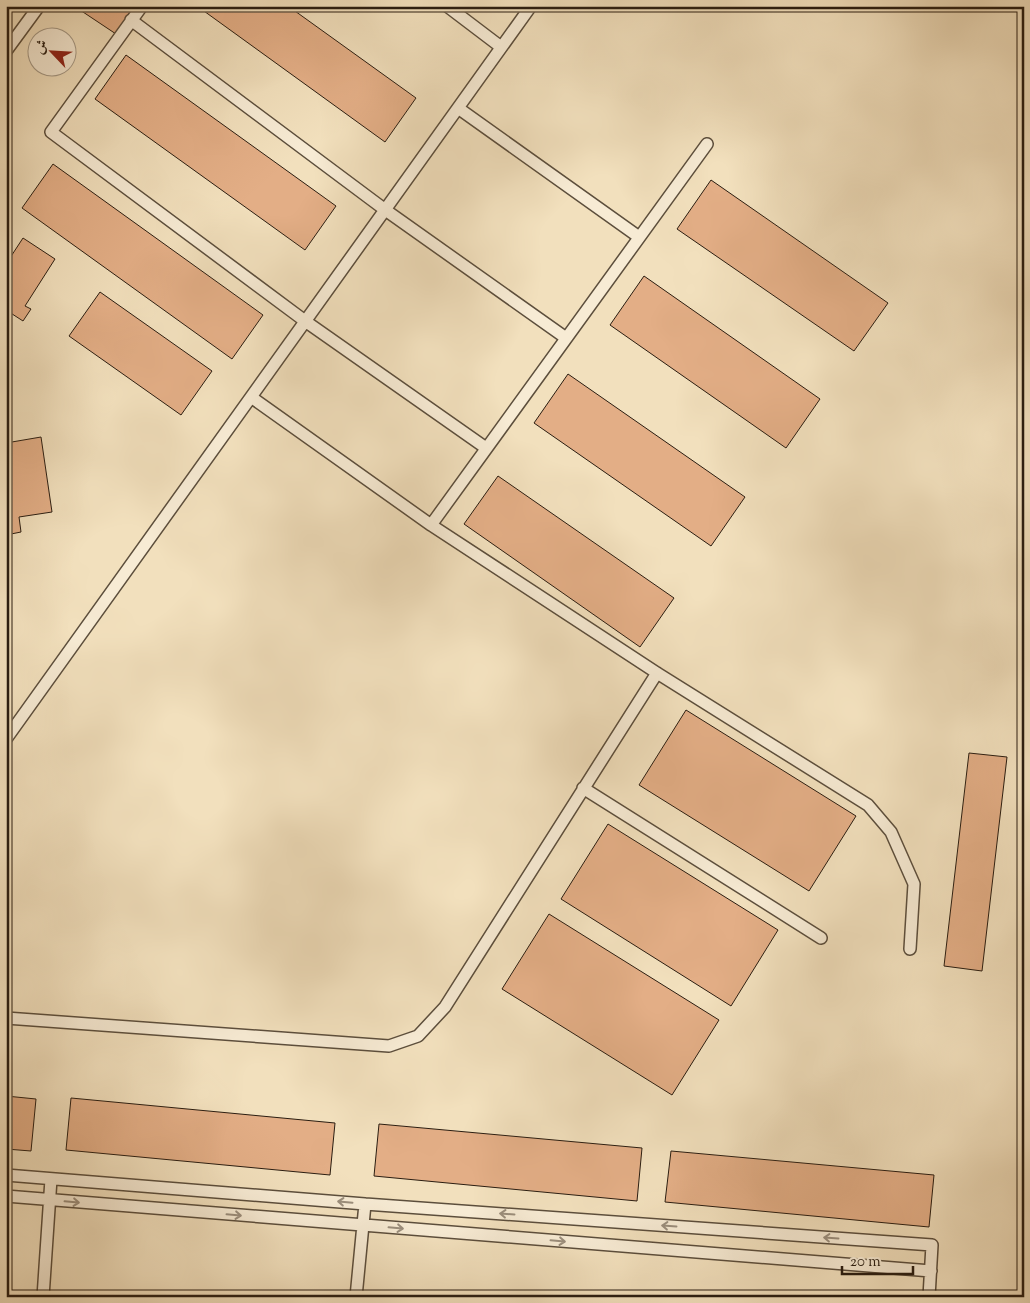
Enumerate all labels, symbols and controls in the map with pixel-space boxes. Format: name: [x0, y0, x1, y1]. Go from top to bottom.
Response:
north arrow: [28, 28, 78, 78]
text: ش: [30, 37, 54, 58]
one-way arrow: [64, 1197, 80, 1206]
one-way arrow: [337, 1198, 353, 1207]
one-way arrow: [226, 1210, 242, 1220]
one-way arrow: [500, 1210, 516, 1219]
one-way arrow: [662, 1222, 678, 1231]
one-way arrow: [388, 1223, 404, 1233]
one-way arrow: [824, 1233, 840, 1243]
one-way arrow: [550, 1236, 566, 1246]
scale bar: [842, 1243, 914, 1275]
text: 20 m: [850, 1252, 881, 1273]

